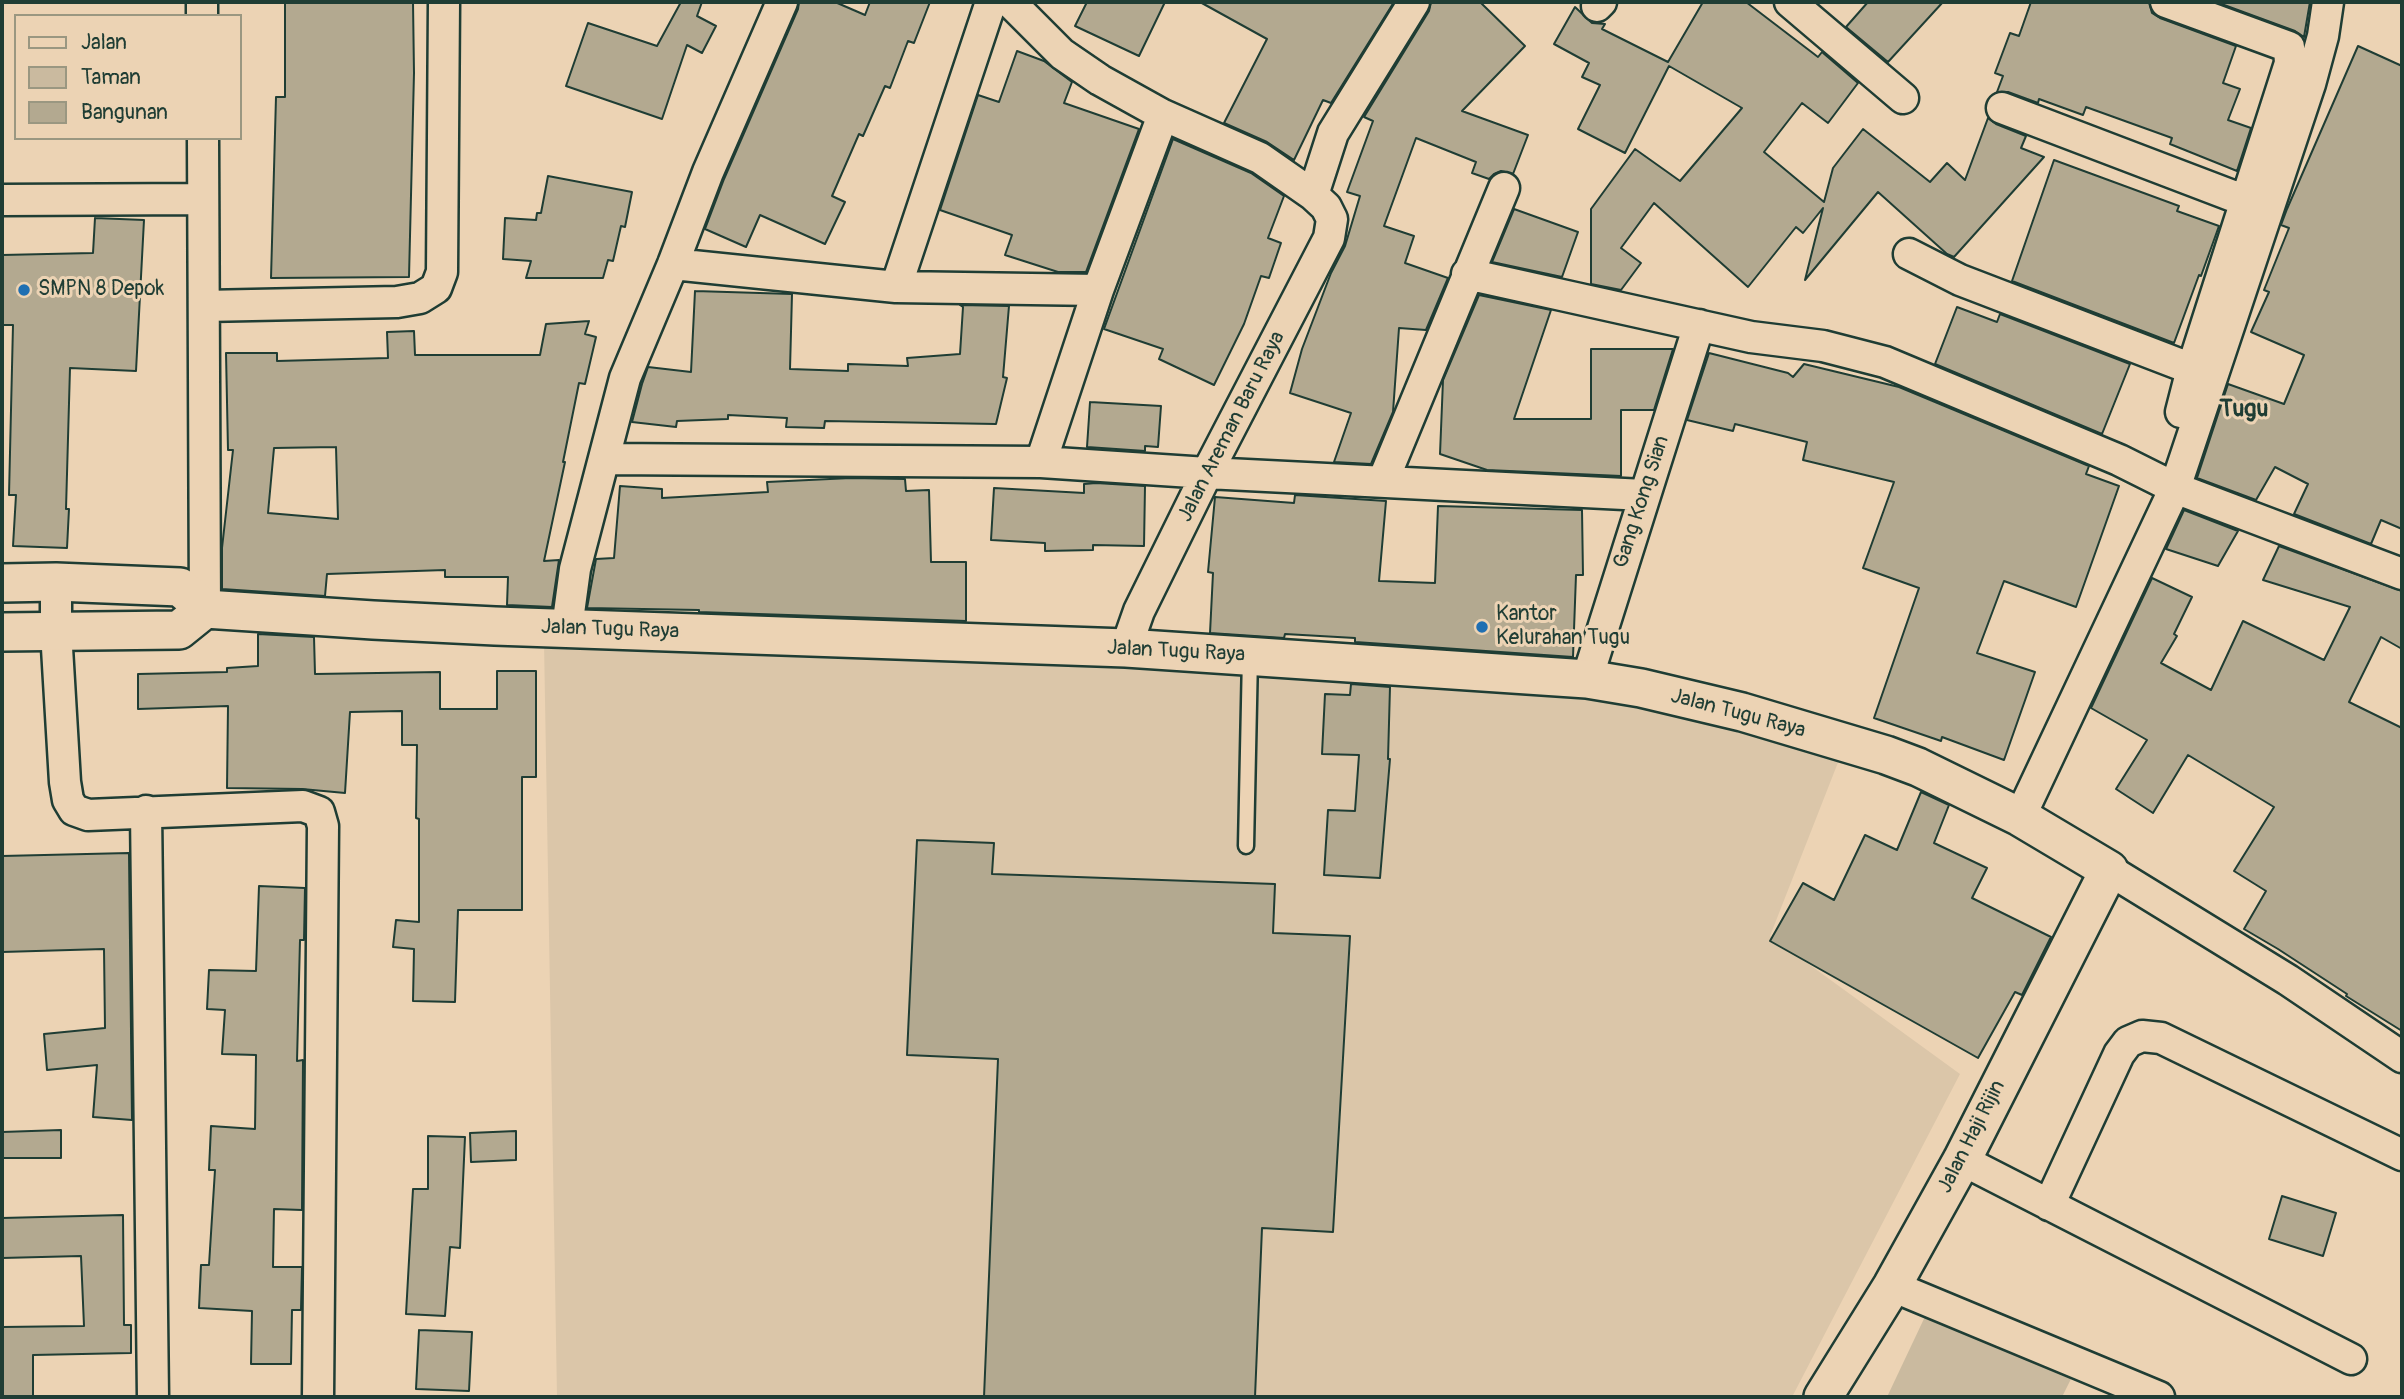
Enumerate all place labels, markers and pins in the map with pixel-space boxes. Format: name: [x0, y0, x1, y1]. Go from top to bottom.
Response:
place label: SMPN 8 Depok: [38, 277, 164, 303]
marker: SMPN 8 Depok: [16, 282, 32, 298]
place label: Kantor Kelurahan Tugu: [1496, 602, 1630, 652]
marker: Kantor Kelurahan Tugu: [1474, 619, 1490, 635]

